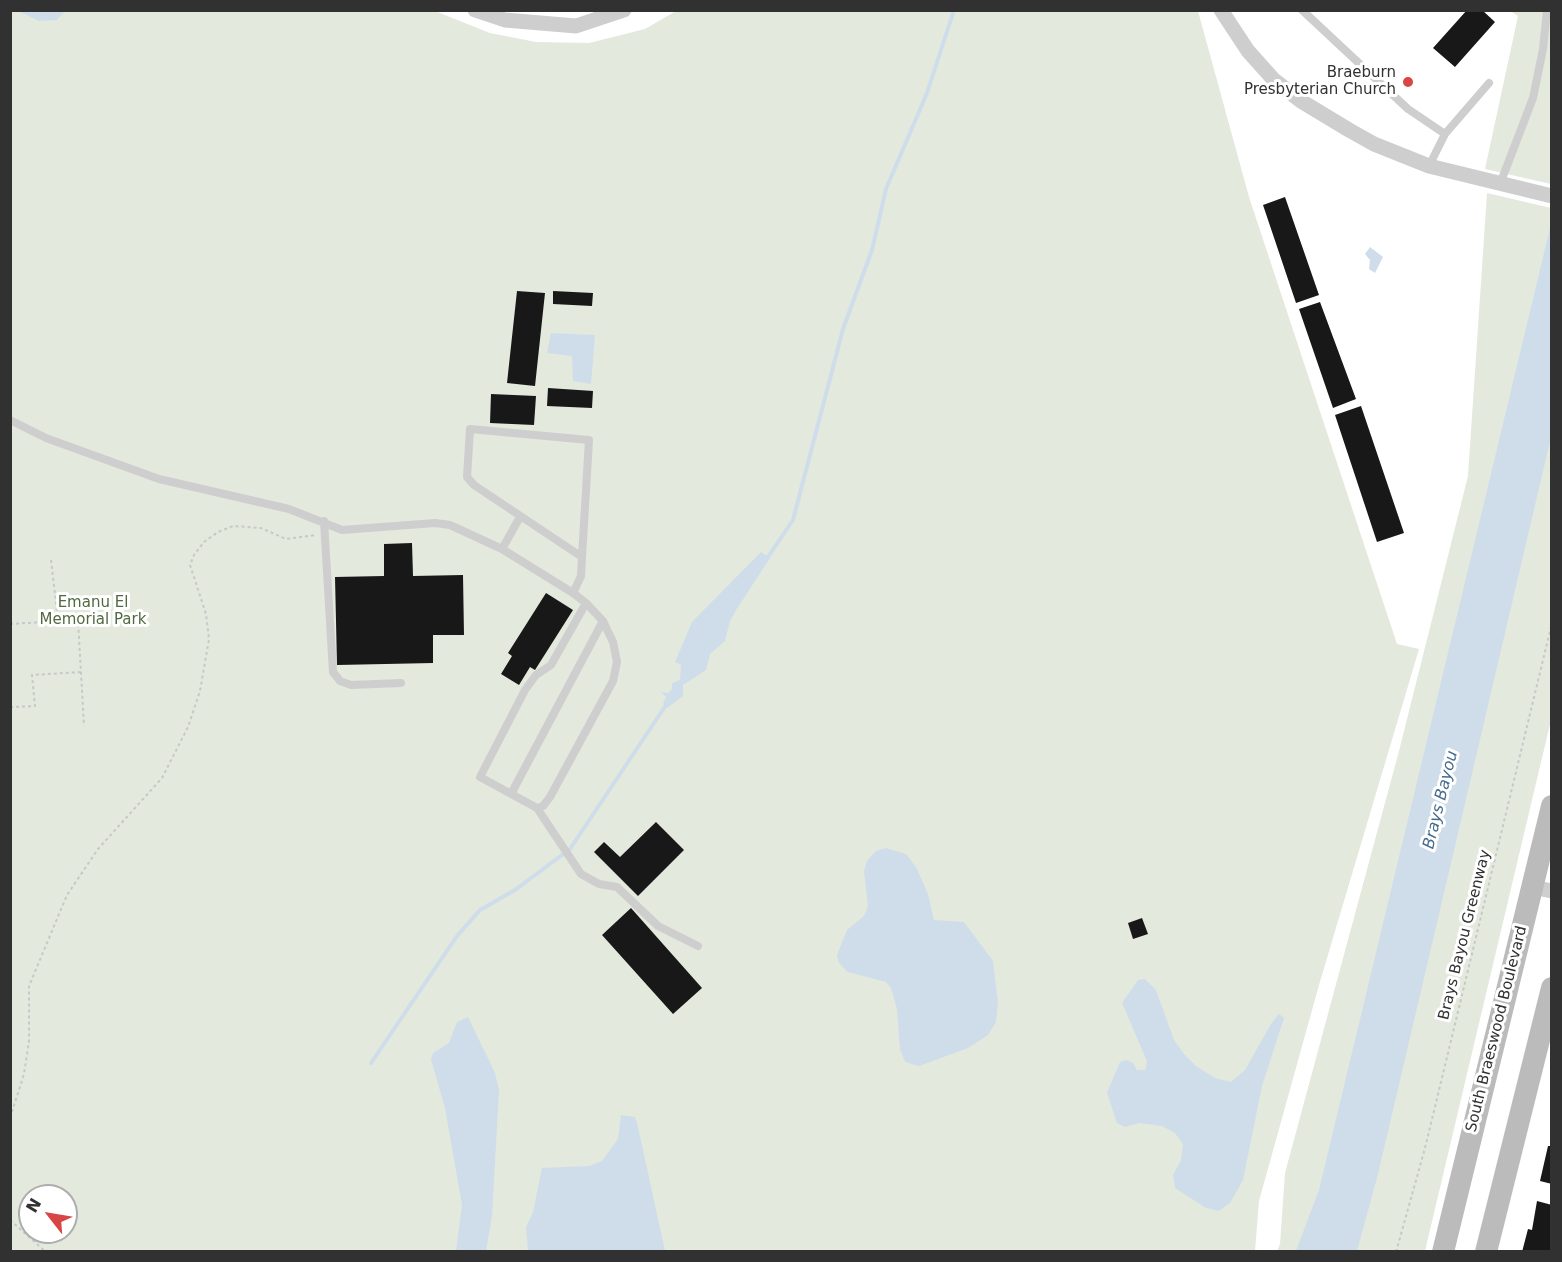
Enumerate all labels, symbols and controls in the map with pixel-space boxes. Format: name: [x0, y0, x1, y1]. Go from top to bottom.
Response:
place label: Braeburn Presbyterian Church: [1244, 64, 1396, 99]
marker: Braeburn Presbyterian Church: [1401, 75, 1415, 89]
park label: Emanu El Memorial Park: [40, 594, 146, 629]
water label: Brays Bayou: [1420, 749, 1462, 851]
street label: Brays Bayou Greenway: [1435, 848, 1495, 1022]
street label: South Braeswood Boulevard: [1463, 924, 1531, 1134]
north arrow: [18, 1184, 78, 1244]
text: N: [22, 1195, 45, 1216]

